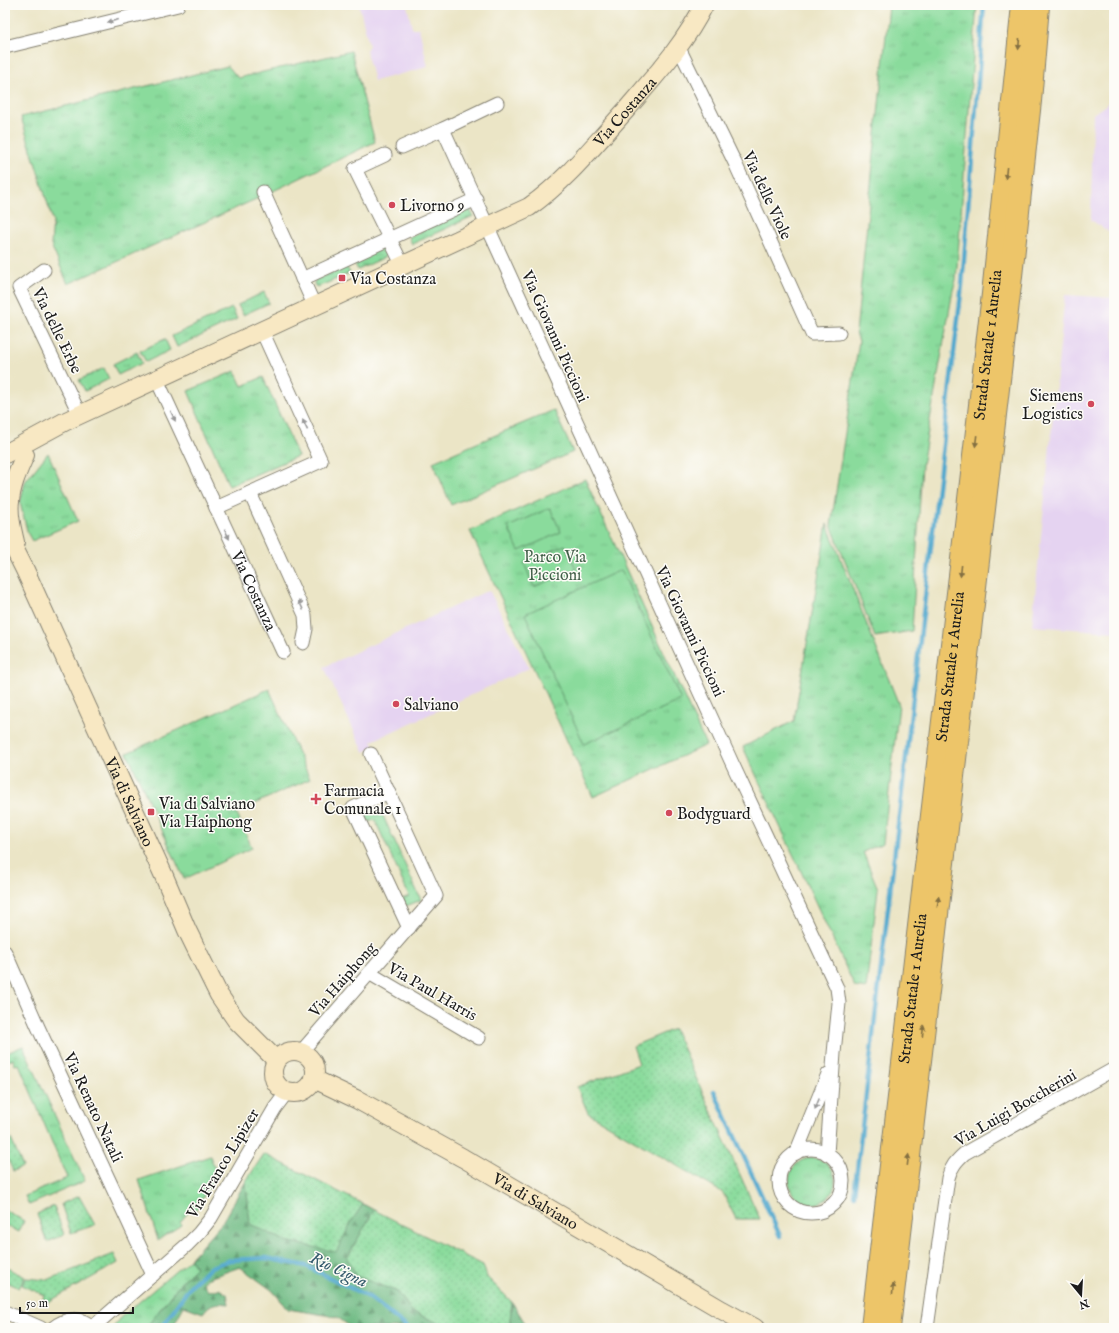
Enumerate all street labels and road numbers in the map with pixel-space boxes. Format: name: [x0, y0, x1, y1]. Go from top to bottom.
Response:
street label: Via Costanza: [589, 74, 662, 152]
street label: Via delle Viole: [737, 147, 795, 243]
street label: Via Giovanni Piccioni: [516, 267, 592, 406]
street label: Strada Statale 1 Aurelia: [970, 269, 1007, 421]
street label: Via delle Erbe: [26, 284, 86, 377]
street label: Via Costanza: [225, 547, 280, 635]
street label: Via Giovanni Piccioni: [650, 562, 728, 700]
street label: Strada Statale 1 Aurelia: [933, 590, 970, 743]
street label: Via di Salviano: [99, 753, 158, 851]
street label: Strada Statale 1 Aurelia: [895, 912, 932, 1065]
street label: Via Haiphong: [305, 938, 382, 1023]
street label: Via Paul Harris: [383, 959, 480, 1027]
street label: Via Renato Natali: [58, 1049, 126, 1166]
street label: Via Luigi Boccherini: [951, 1066, 1080, 1152]
street label: Via Franco Lipizer: [183, 1105, 264, 1223]
street label: Via di Salviano: [487, 1169, 582, 1236]

